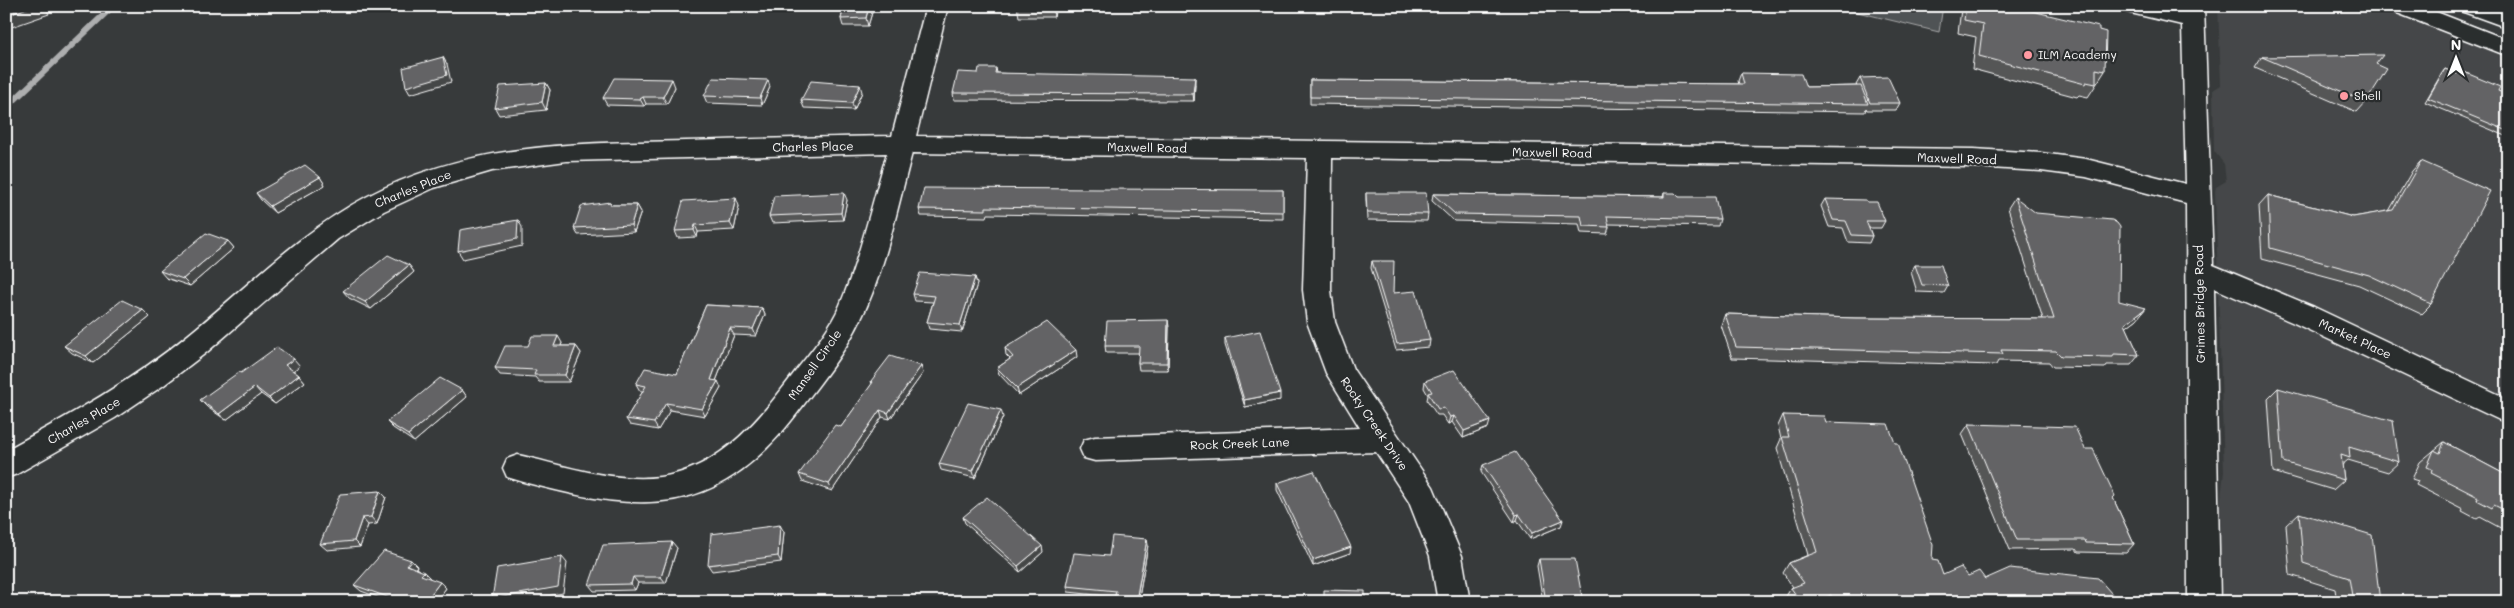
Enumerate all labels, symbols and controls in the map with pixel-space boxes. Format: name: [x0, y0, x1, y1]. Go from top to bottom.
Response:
north arrow: [2432, 32, 2482, 82]
text: N: [2451, 35, 2461, 54]
place label: ILM Academy: [2038, 46, 2117, 62]
marker: ILM Academy: [2022, 49, 2034, 61]
place label: Shell: [2354, 87, 2381, 103]
marker: Shell: [2338, 90, 2350, 102]
street label: Charles Place: [772, 137, 854, 155]
street label: Maxwell Road: [1107, 138, 1187, 156]
street label: Maxwell Road: [1512, 143, 1592, 161]
street label: Maxwell Road: [1917, 149, 1997, 167]
street label: Charles Place: [372, 165, 453, 211]
street label: Grimes Bridge Road: [2190, 244, 2208, 363]
street label: Market Place: [2317, 314, 2394, 362]
street label: Mansell Circle: [784, 326, 844, 403]
street label: Rocky Creek Drive: [1338, 373, 1412, 473]
street label: Charles Place: [44, 393, 123, 447]
street label: Rock Creek Lane: [1190, 433, 1290, 453]

